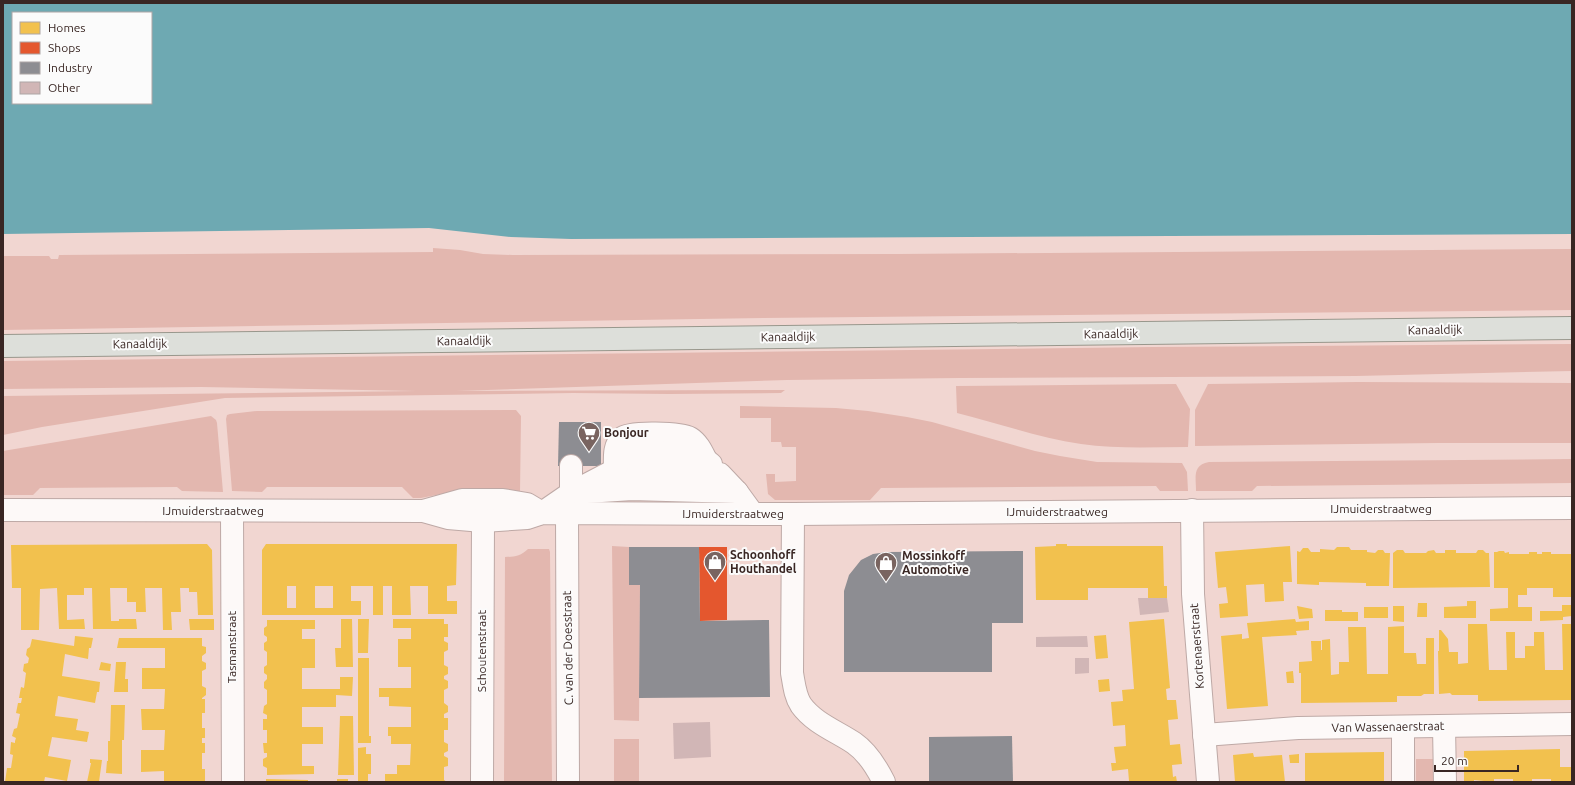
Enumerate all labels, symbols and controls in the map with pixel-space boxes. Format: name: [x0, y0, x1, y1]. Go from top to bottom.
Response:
legend: [12, 12, 152, 104]
text: Homes: [48, 21, 86, 34]
text: Shops: [48, 41, 80, 54]
text: Industry: [48, 61, 93, 74]
text: Other: [48, 81, 81, 94]
street label: Kanaaldijk: [1408, 323, 1462, 336]
street label: Kanaaldijk: [1084, 327, 1138, 340]
street label: Kanaaldijk: [761, 330, 815, 343]
street label: Kanaaldijk: [437, 334, 491, 347]
street label: Kanaaldijk: [113, 337, 167, 350]
supermarket icon: Bonjour: [576, 420, 602, 453]
place label: Bonjour: [604, 426, 649, 439]
street label: IJmuiderstraatweg: [1330, 502, 1432, 515]
street label: IJmuiderstraatweg: [162, 504, 264, 517]
street label: IJmuiderstraatweg: [1006, 505, 1108, 518]
street label: IJmuiderstraatweg: [682, 507, 784, 520]
place label: Schoonhoff Houthandel: [730, 548, 797, 575]
shop icon: Schoonhoff Houthandel: [702, 549, 728, 582]
place label: Mossinkoff Automotive: [902, 549, 969, 576]
shop icon: Mossinkoff Automotive: [873, 550, 899, 583]
street label: C. van der Doesstraat: [560, 590, 575, 705]
street label: Kortenaerstraat: [1187, 603, 1206, 689]
street label: Tasmanstraat: [225, 610, 238, 683]
street label: Schoutenstraat: [475, 610, 488, 692]
street label: Van Wassenaerstraat: [1331, 719, 1445, 734]
scale bar: [1435, 747, 1518, 773]
text: 20 m: [1441, 754, 1468, 767]

